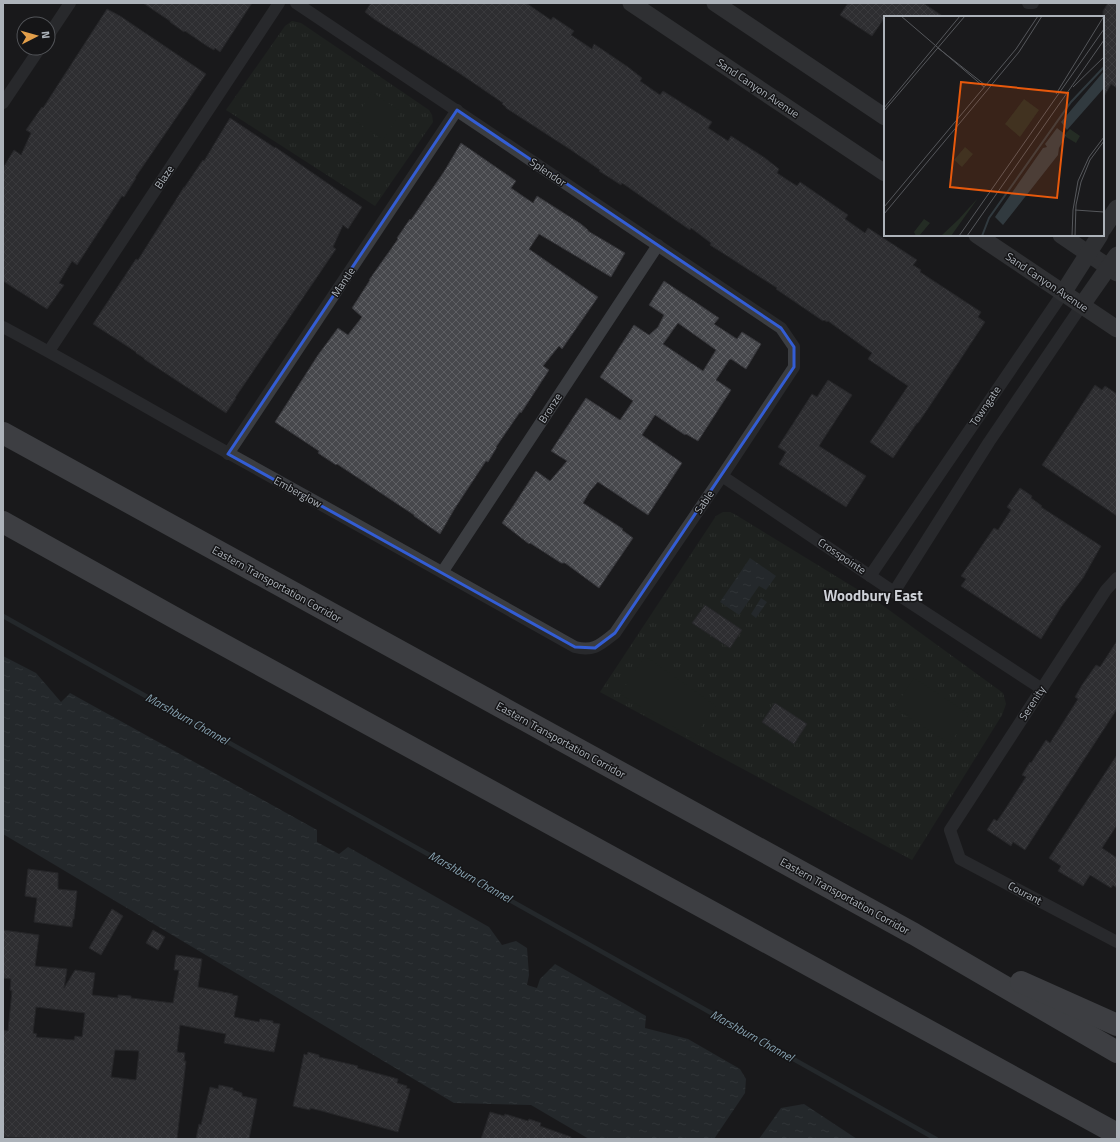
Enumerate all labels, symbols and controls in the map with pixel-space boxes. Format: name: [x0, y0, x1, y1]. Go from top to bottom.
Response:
north arrow: [16, 16, 56, 56]
inset map: [884, 16, 1104, 236]
text: N: [38, 30, 54, 40]
street label: Sand Canyon Avenue: [713, 54, 803, 122]
street label: Splendor: [526, 154, 570, 190]
street label: Blaze: [150, 162, 178, 192]
street label: Sand Canyon Avenue: [1002, 248, 1092, 316]
street label: Mantle: [327, 264, 359, 300]
street label: Towngate: [966, 382, 1005, 429]
street label: Bronze: [534, 390, 566, 426]
street label: Emberglow: [271, 472, 325, 512]
street label: Sable: [690, 487, 718, 517]
street label: Crosspointe: [815, 534, 870, 578]
street label: Eastern Transportation Corridor: [209, 542, 345, 626]
district label: Woodbury East: [823, 584, 923, 607]
street label: Serenity: [1015, 682, 1049, 723]
water label: Marshburn Channel: [142, 688, 234, 750]
street label: Eastern Transportation Corridor: [493, 698, 629, 782]
water label: Marshburn Channel: [425, 846, 517, 908]
street label: Eastern Transportation Corridor: [777, 854, 913, 938]
street label: Courant: [1005, 877, 1045, 909]
water label: Marshburn Channel: [707, 1005, 799, 1067]

